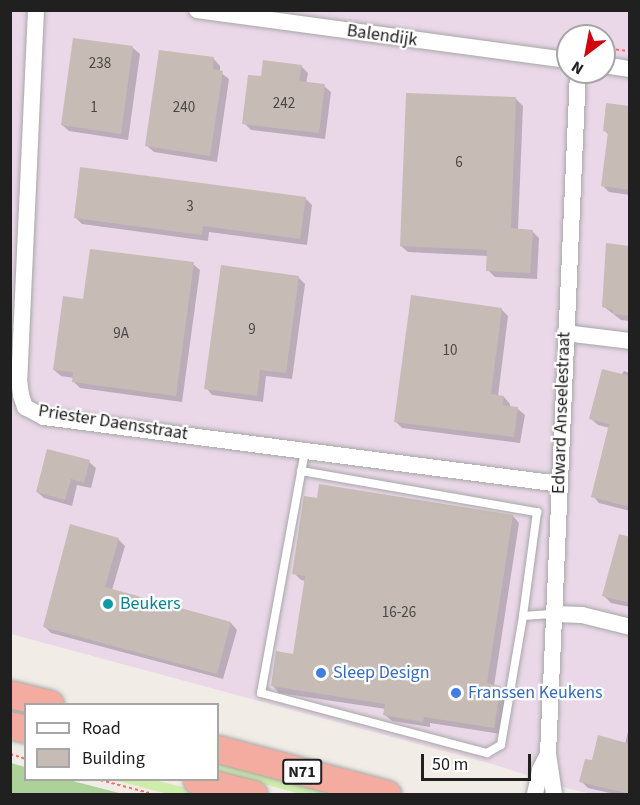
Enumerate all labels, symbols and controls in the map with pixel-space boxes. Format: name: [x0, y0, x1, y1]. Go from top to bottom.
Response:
street label: Balendijk: [345, 20, 419, 52]
north arrow: [556, 24, 616, 84]
house number: 238: [89, 55, 111, 73]
text: N: [567, 55, 588, 80]
house number: 242: [273, 95, 295, 113]
house number: 1: [90, 99, 98, 117]
house number: 240: [173, 99, 195, 117]
house number: 6: [455, 154, 463, 172]
house number: 3: [186, 198, 194, 216]
house number: 9: [248, 321, 256, 339]
house number: 9A: [113, 325, 129, 343]
street label: Edward Anseelestraat: [548, 331, 576, 495]
house number: 10: [443, 342, 457, 360]
street label: Priester Daensstraat: [37, 401, 189, 445]
place label: Beukers: [120, 593, 181, 615]
marker: Beukers: [101, 597, 115, 611]
house number: 16-26: [382, 604, 416, 622]
place label: Sleep Design: [333, 662, 430, 684]
marker: Sleep Design: [314, 666, 328, 680]
place label: Franssen Keukens: [468, 682, 603, 704]
marker: Franssen Keukens: [449, 686, 463, 700]
legend: [24, 703, 219, 781]
text: Road: [82, 716, 121, 741]
scale bar: [424, 742, 534, 780]
text: Building: [82, 746, 145, 771]
text: 50 m: [432, 752, 468, 777]
road number: N71: [281, 759, 323, 785]

